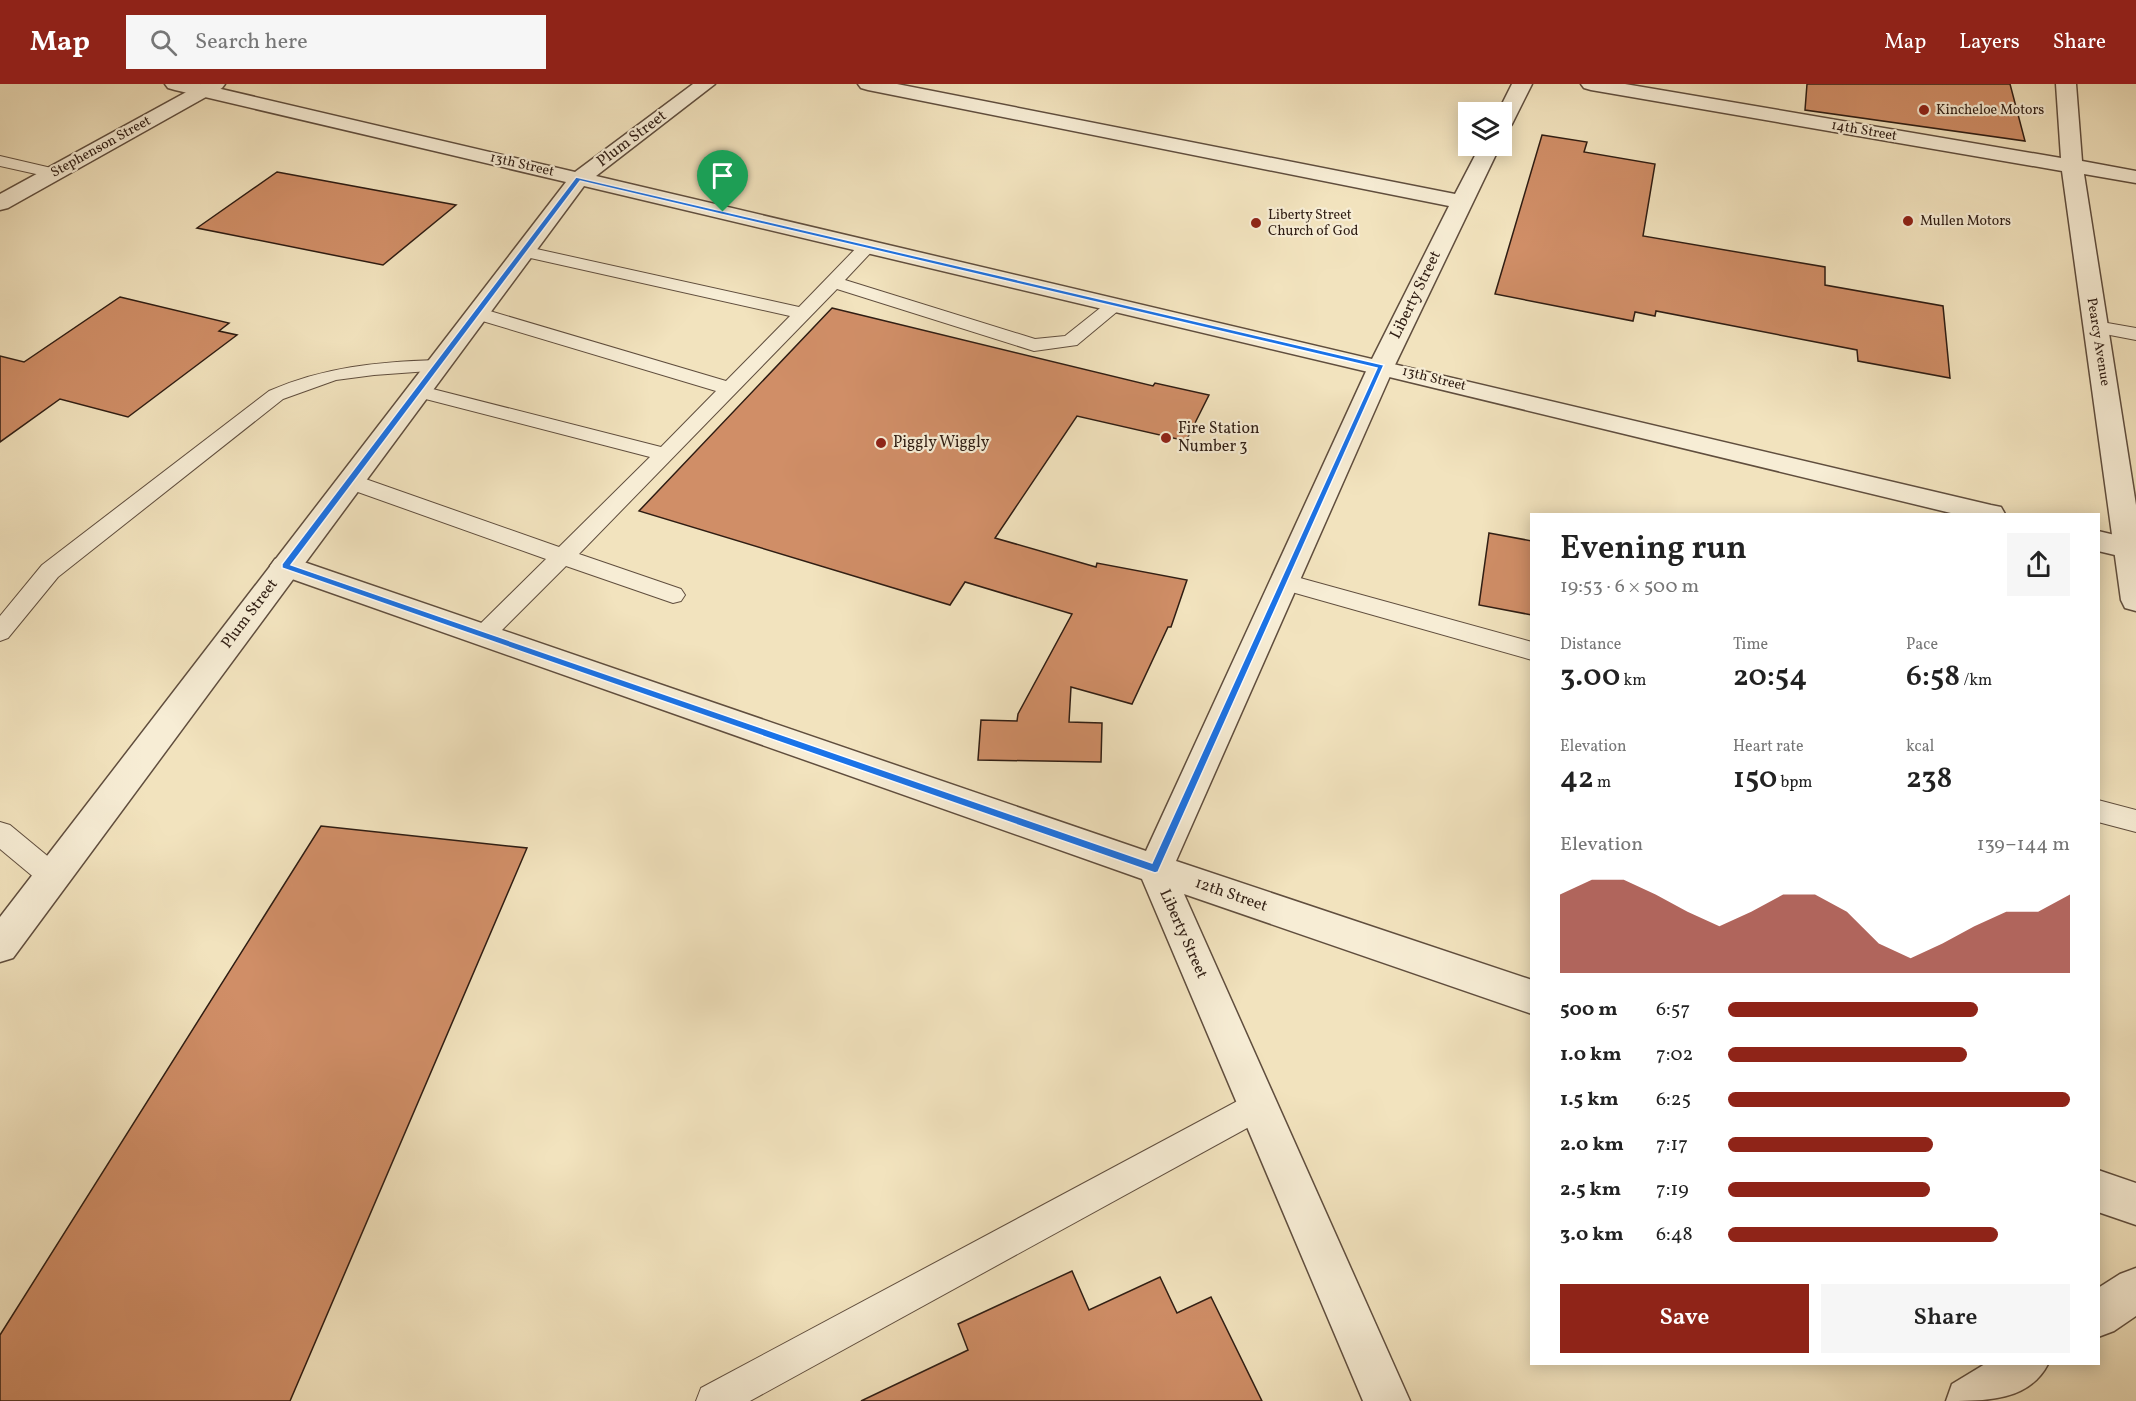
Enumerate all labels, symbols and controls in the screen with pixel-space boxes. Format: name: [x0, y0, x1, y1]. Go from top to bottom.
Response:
search box: [126, 15, 546, 69]
text: Map: [30, 23, 90, 62]
icon: search: [147, 26, 180, 59]
text: Search here: [195, 27, 308, 58]
text: Map: [1884, 28, 1926, 57]
text: Layers: [1959, 28, 2020, 57]
text: Share: [2053, 28, 2106, 57]
place label: Kincheloe Motors: [1936, 101, 2044, 120]
map controls: [1458, 102, 1512, 156]
button: layers: [1458, 102, 1512, 156]
marker: Kincheloe Motors: [1917, 103, 1931, 117]
street label: Plum Street: [592, 105, 672, 173]
street label: Stephenson Street: [48, 112, 155, 182]
street label: 14th Street: [1830, 116, 1898, 146]
street label: 13th Street: [488, 148, 556, 182]
pin: [697, 150, 748, 212]
icon: arrive: [706, 159, 739, 192]
place label: Liberty Street Church of God: [1268, 206, 1358, 241]
place label: Mullen Motors: [1920, 212, 2011, 231]
marker: Mullen Motors: [1901, 214, 1915, 228]
marker: Liberty Street Church of God: [1249, 216, 1263, 230]
street label: Liberty Street: [1385, 247, 1447, 343]
street label: Pearcy Avenue: [2082, 296, 2114, 388]
street label: 13th Street: [1400, 362, 1468, 396]
place label: Fire Station Number 3: [1178, 418, 1259, 458]
marker: Fire Station Number 3: [1159, 431, 1173, 445]
place label: Piggly Wiggly: [893, 432, 990, 454]
marker: Piggly Wiggly: [874, 436, 888, 450]
text: Evening run: [1560, 527, 1747, 573]
button: share: [2007, 533, 2070, 596]
text: 19:53 · 6 × 500 m: [1560, 573, 1699, 601]
street label: Plum Street: [216, 574, 284, 654]
text: Distance: [1560, 634, 1621, 656]
text: Time: [1733, 634, 1768, 656]
text: Pace: [1906, 634, 1938, 656]
text: 3.00: [1560, 656, 1620, 698]
text: 20:54: [1733, 656, 1807, 698]
text: 6:58: [1906, 656, 1960, 698]
text: km: [1620, 670, 1646, 692]
text: /km: [1960, 670, 1992, 692]
text: Elevation: [1560, 736, 1627, 758]
text: Heart rate: [1733, 736, 1804, 758]
text: kcal: [1906, 736, 1934, 758]
text: 42: [1560, 758, 1594, 800]
text: 150: [1733, 758, 1777, 800]
text: 238: [1906, 758, 1952, 800]
text: m: [1594, 772, 1611, 794]
text: bpm: [1777, 772, 1813, 794]
text: Elevation: [1560, 831, 1643, 859]
text: 139–144 m: [1977, 831, 2070, 859]
street label: 12th Street: [1192, 872, 1270, 918]
street label: Liberty Street: [1153, 886, 1213, 983]
text: 500 m: [1560, 996, 1618, 1024]
text: 6:57: [1656, 996, 1690, 1024]
text: 1.0 km: [1560, 1041, 1622, 1069]
text: 7:02: [1656, 1041, 1693, 1069]
text: 1.5 km: [1560, 1086, 1619, 1114]
text: 6:25: [1656, 1086, 1691, 1114]
text: 2.0 km: [1560, 1131, 1624, 1159]
text: 7:17: [1656, 1131, 1688, 1159]
text: 2.5 km: [1560, 1176, 1621, 1204]
text: 7:19: [1656, 1176, 1689, 1204]
text: 3.0 km: [1560, 1221, 1624, 1249]
text: 6:48: [1656, 1221, 1693, 1249]
button: Save: [1560, 1284, 1809, 1353]
button: Share: [1821, 1284, 2070, 1353]

